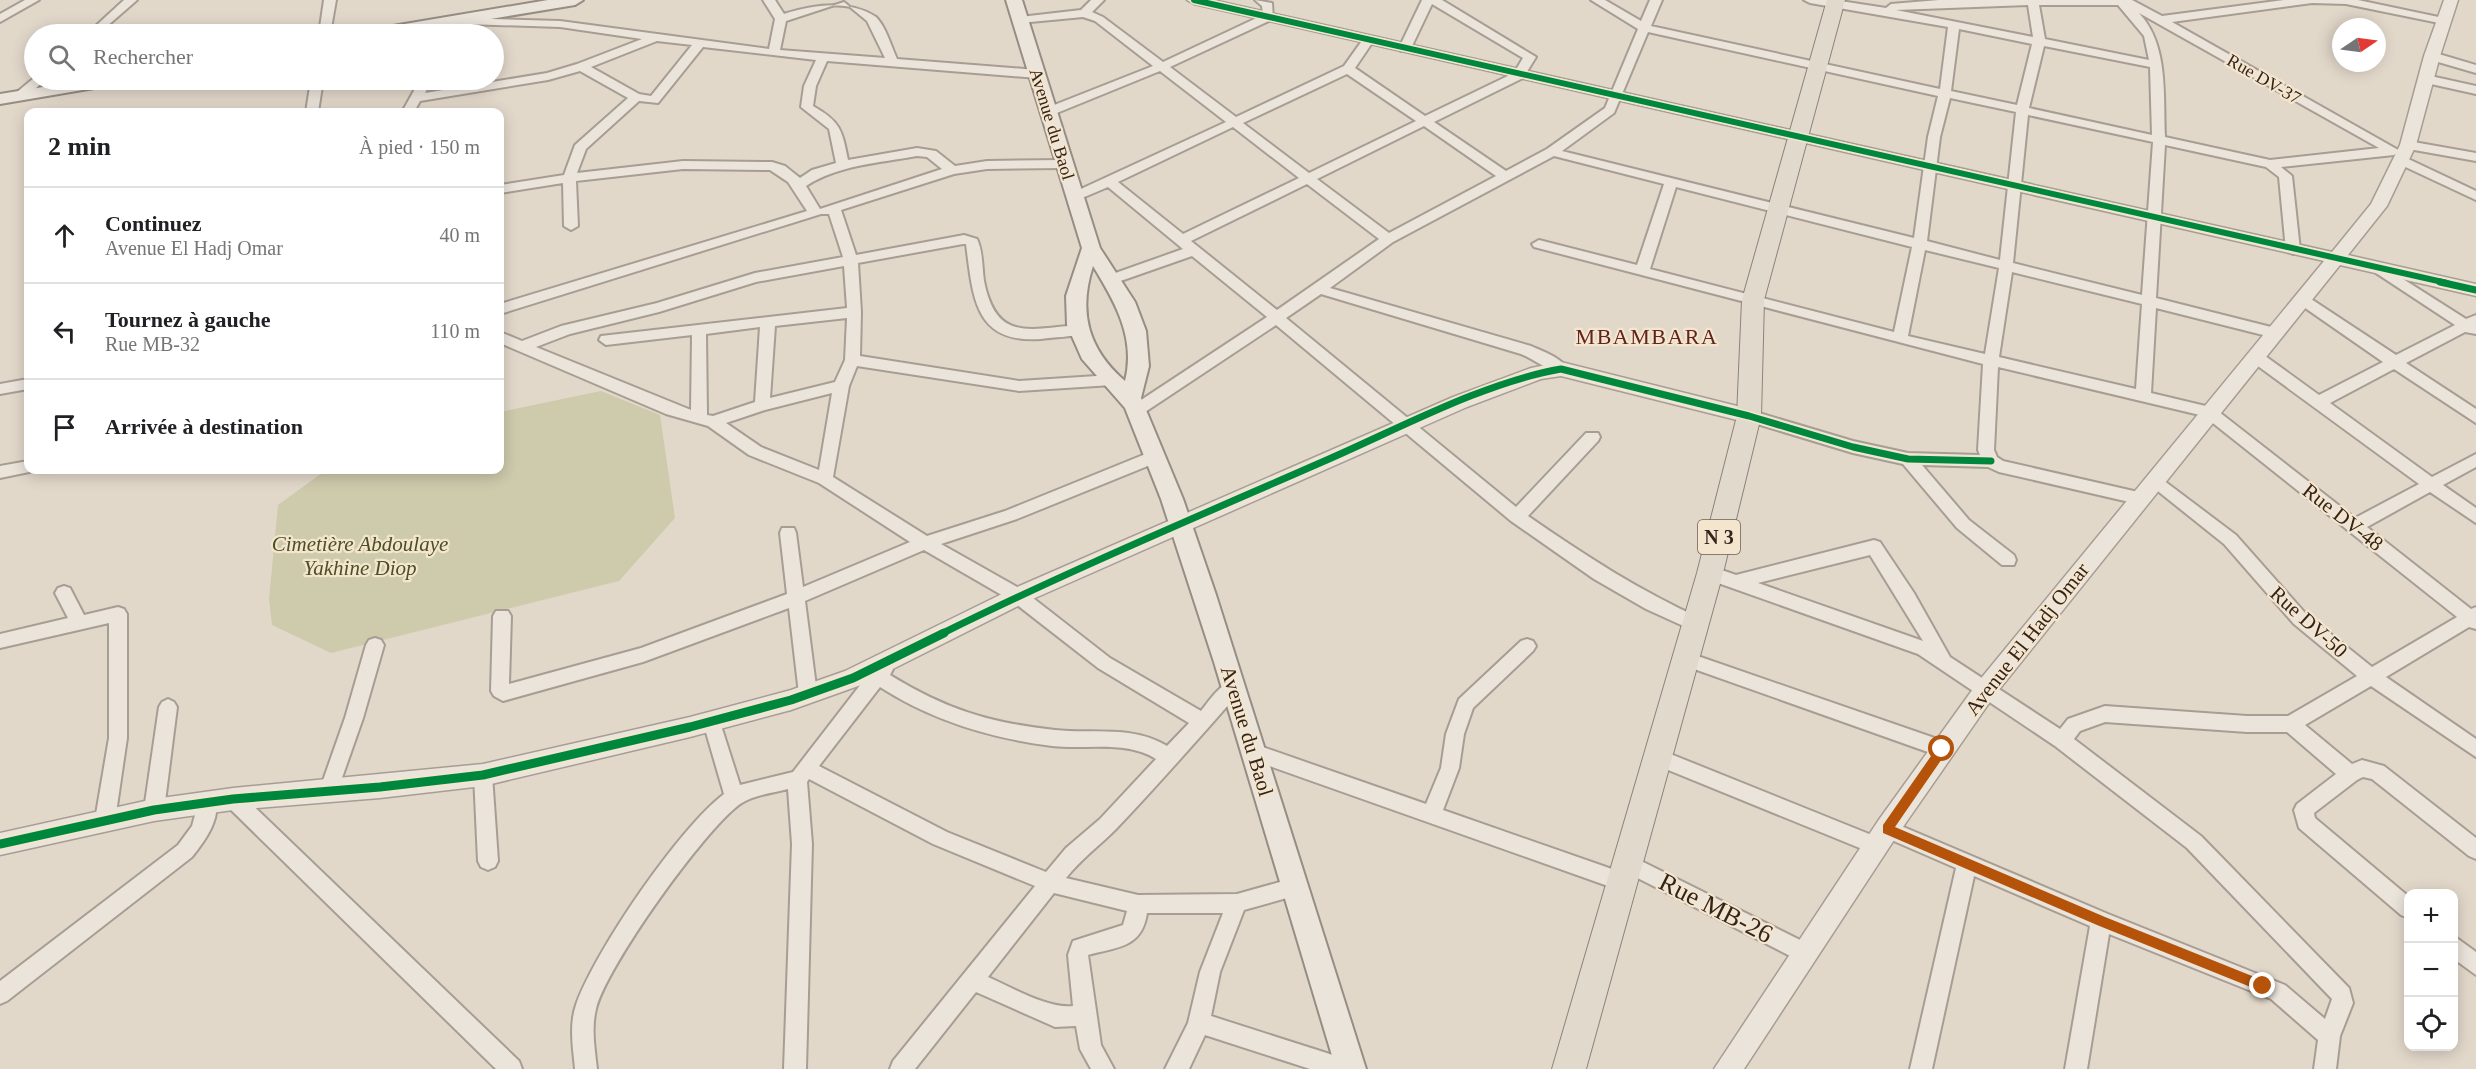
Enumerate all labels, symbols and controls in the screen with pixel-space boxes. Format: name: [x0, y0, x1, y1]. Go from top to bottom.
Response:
north arrow: [2332, 18, 2386, 72]
search box: [24, 24, 504, 90]
icon: search: [45, 41, 78, 74]
text: Rechercher: [93, 44, 193, 69]
street label: Rue DV-37: [2224, 50, 2304, 108]
street label: Avenue du Baol: [1026, 66, 1078, 182]
text: 2 min: [48, 132, 111, 161]
text: À pied · 150 m: [359, 136, 480, 158]
text: Continuez: [105, 211, 202, 236]
icon: ahead: [48, 219, 81, 252]
text: 40 m: [439, 224, 480, 246]
text: Avenue El Hadj Omar: [105, 237, 283, 259]
text: Tournez à gauche: [105, 307, 270, 332]
icon: left: [48, 315, 81, 348]
text: 110 m: [430, 320, 480, 342]
district label: MBAMBARA: [1576, 324, 1718, 349]
text: Rue MB-32: [105, 333, 200, 355]
icon: arrive: [48, 411, 81, 444]
text: Arrivée à destination: [105, 414, 303, 439]
street label: Rue DV-48: [2298, 478, 2388, 556]
road number: N 3: [1698, 520, 1740, 554]
park label: Cimetière Abdoulaye Yakhine Diop: [272, 532, 448, 580]
street label: Avenue El Hadj Omar: [1960, 558, 2094, 720]
street label: Rue DV-50: [2265, 581, 2353, 663]
street label: Avenue du Baol: [1216, 663, 1278, 799]
route start: [1928, 735, 1954, 761]
street label: Rue MB-26: [1654, 867, 1778, 949]
map controls: [2404, 889, 2458, 1051]
button: +: [2404, 889, 2458, 943]
button: −: [2404, 943, 2458, 997]
route end: [2249, 972, 2275, 998]
button: locate: [2404, 997, 2458, 1051]

